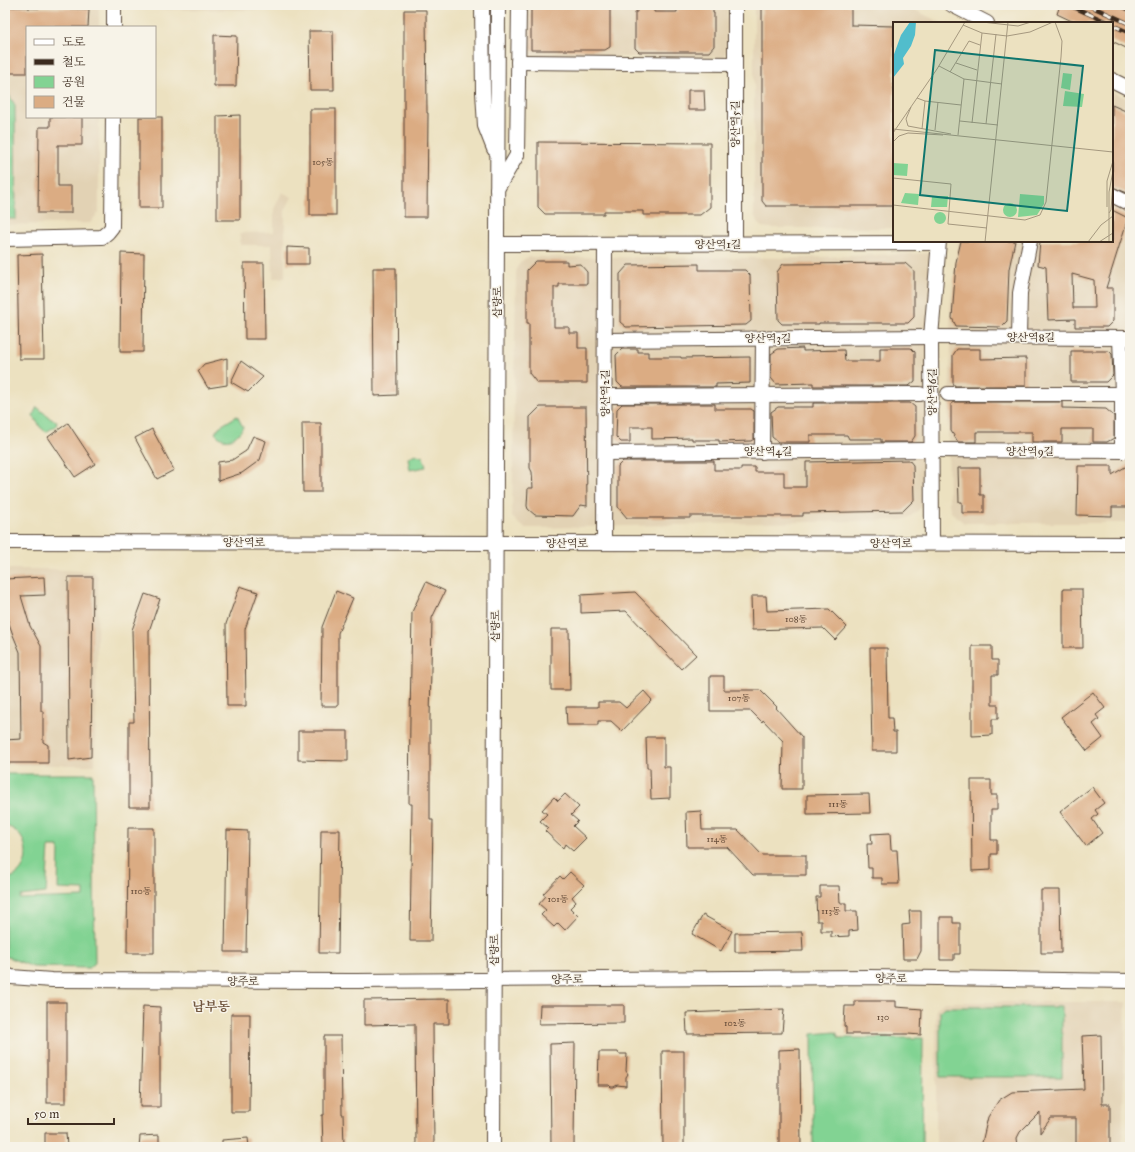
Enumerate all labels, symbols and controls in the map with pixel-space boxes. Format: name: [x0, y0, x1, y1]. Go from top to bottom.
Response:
inset map: [893, 22, 1113, 242]
legend: [26, 26, 156, 118]
text: 도로: [62, 35, 86, 49]
text: 철도: [62, 55, 86, 69]
text: 공원: [62, 75, 85, 89]
text: 건물: [62, 95, 86, 109]
street label: 양산역5길: [729, 100, 742, 148]
house number: 105동: [312, 156, 334, 167]
street label: 양산역1길: [695, 238, 741, 251]
street label: 삽량로: [491, 286, 504, 318]
street label: 양산역8길: [1007, 331, 1055, 344]
street label: 양산역3길: [745, 332, 791, 345]
street label: 양산역6길: [926, 368, 939, 416]
street label: 양산역2길: [599, 369, 612, 417]
street label: 양산역4길: [744, 445, 792, 458]
street label: 양산역9길: [1006, 445, 1054, 458]
street label: 양산역로: [223, 536, 266, 549]
street label: 양산역로: [546, 537, 589, 550]
street label: 양산역로: [870, 537, 913, 550]
street label: 삽량로: [489, 610, 502, 642]
house number: 108동: [785, 613, 807, 624]
house number: 107동: [728, 692, 750, 703]
house number: 111동: [828, 798, 848, 809]
house number: 114동: [707, 833, 728, 844]
house number: 110동: [130, 885, 152, 896]
house number: 101동: [548, 893, 569, 904]
house number: 113동: [821, 905, 841, 916]
street label: 삽량로: [488, 934, 501, 966]
street label: 양주로: [875, 972, 907, 985]
street label: 양주로: [551, 973, 583, 986]
street label: 양주로: [227, 975, 259, 988]
district label: 남부동: [192, 999, 230, 1015]
house number: 130: [877, 1011, 889, 1022]
house number: 102동: [724, 1017, 746, 1028]
scale bar: [28, 1100, 114, 1126]
text: 50 m: [34, 1107, 59, 1121]

